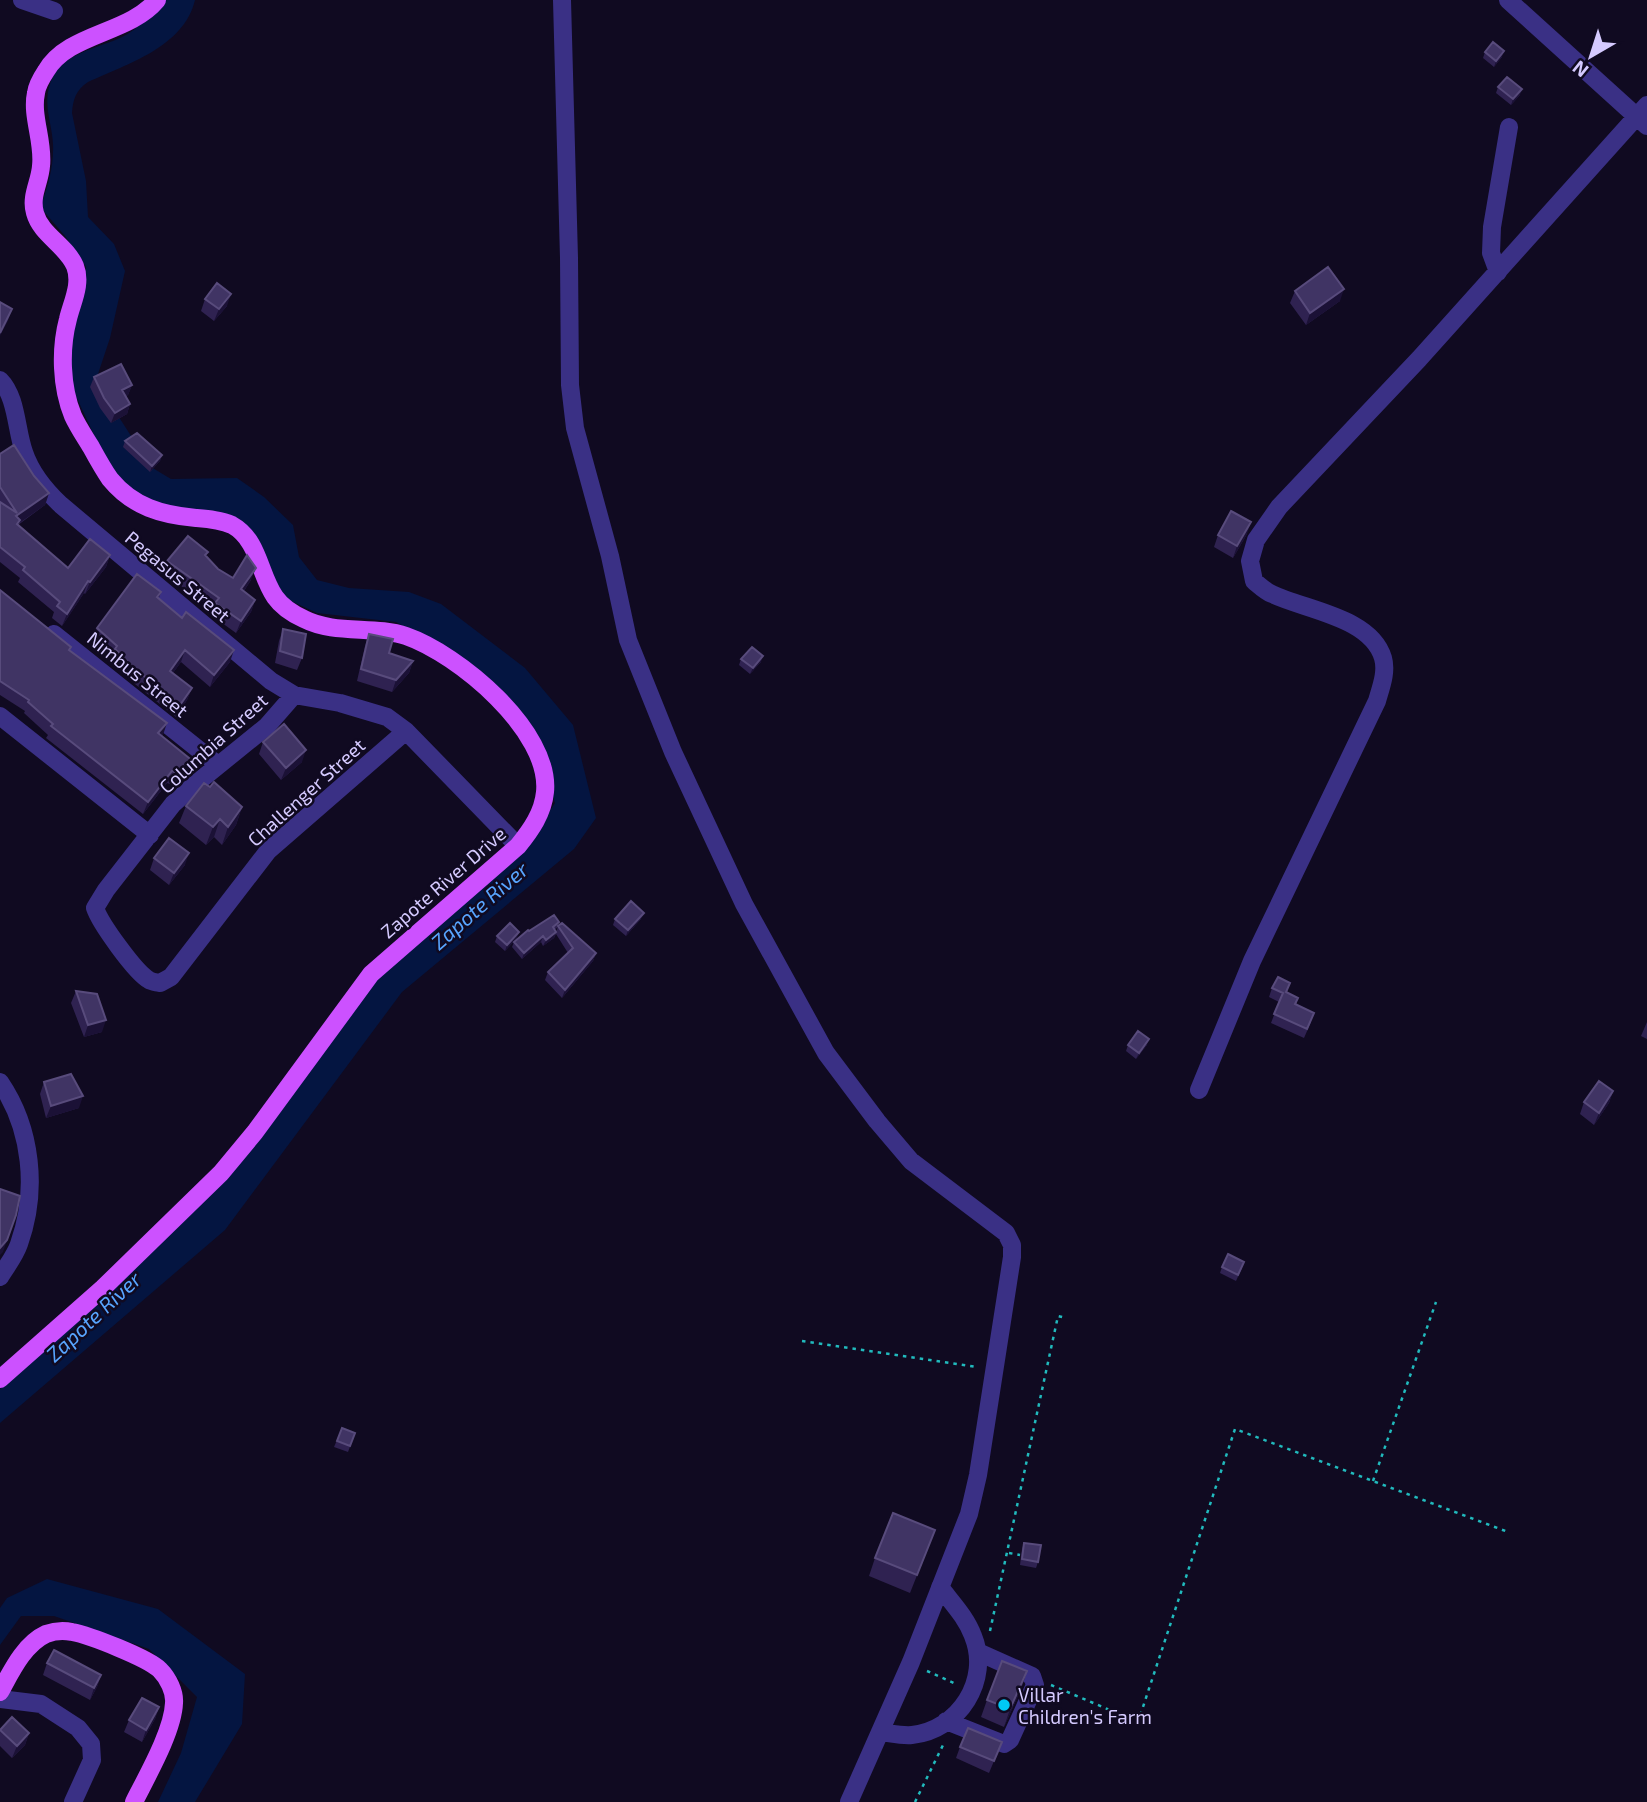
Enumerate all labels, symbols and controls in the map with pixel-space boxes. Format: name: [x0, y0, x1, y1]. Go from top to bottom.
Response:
north arrow: [1556, 21, 1626, 91]
text: N: [1567, 56, 1593, 83]
street label: Pegasus Street: [121, 526, 235, 626]
street label: Nimbus Street: [83, 626, 193, 722]
street label: Columbia Street: [154, 688, 272, 798]
street label: Challenger Street: [243, 733, 369, 851]
street label: Zapote River Drive: [376, 821, 510, 943]
water label: Zapote River: [425, 856, 533, 954]
water label: Zapote River: [40, 1265, 146, 1366]
place label: Villar Children's Farm: [1018, 1683, 1152, 1728]
marker: Villar Children's Farm: [996, 1697, 1012, 1713]

